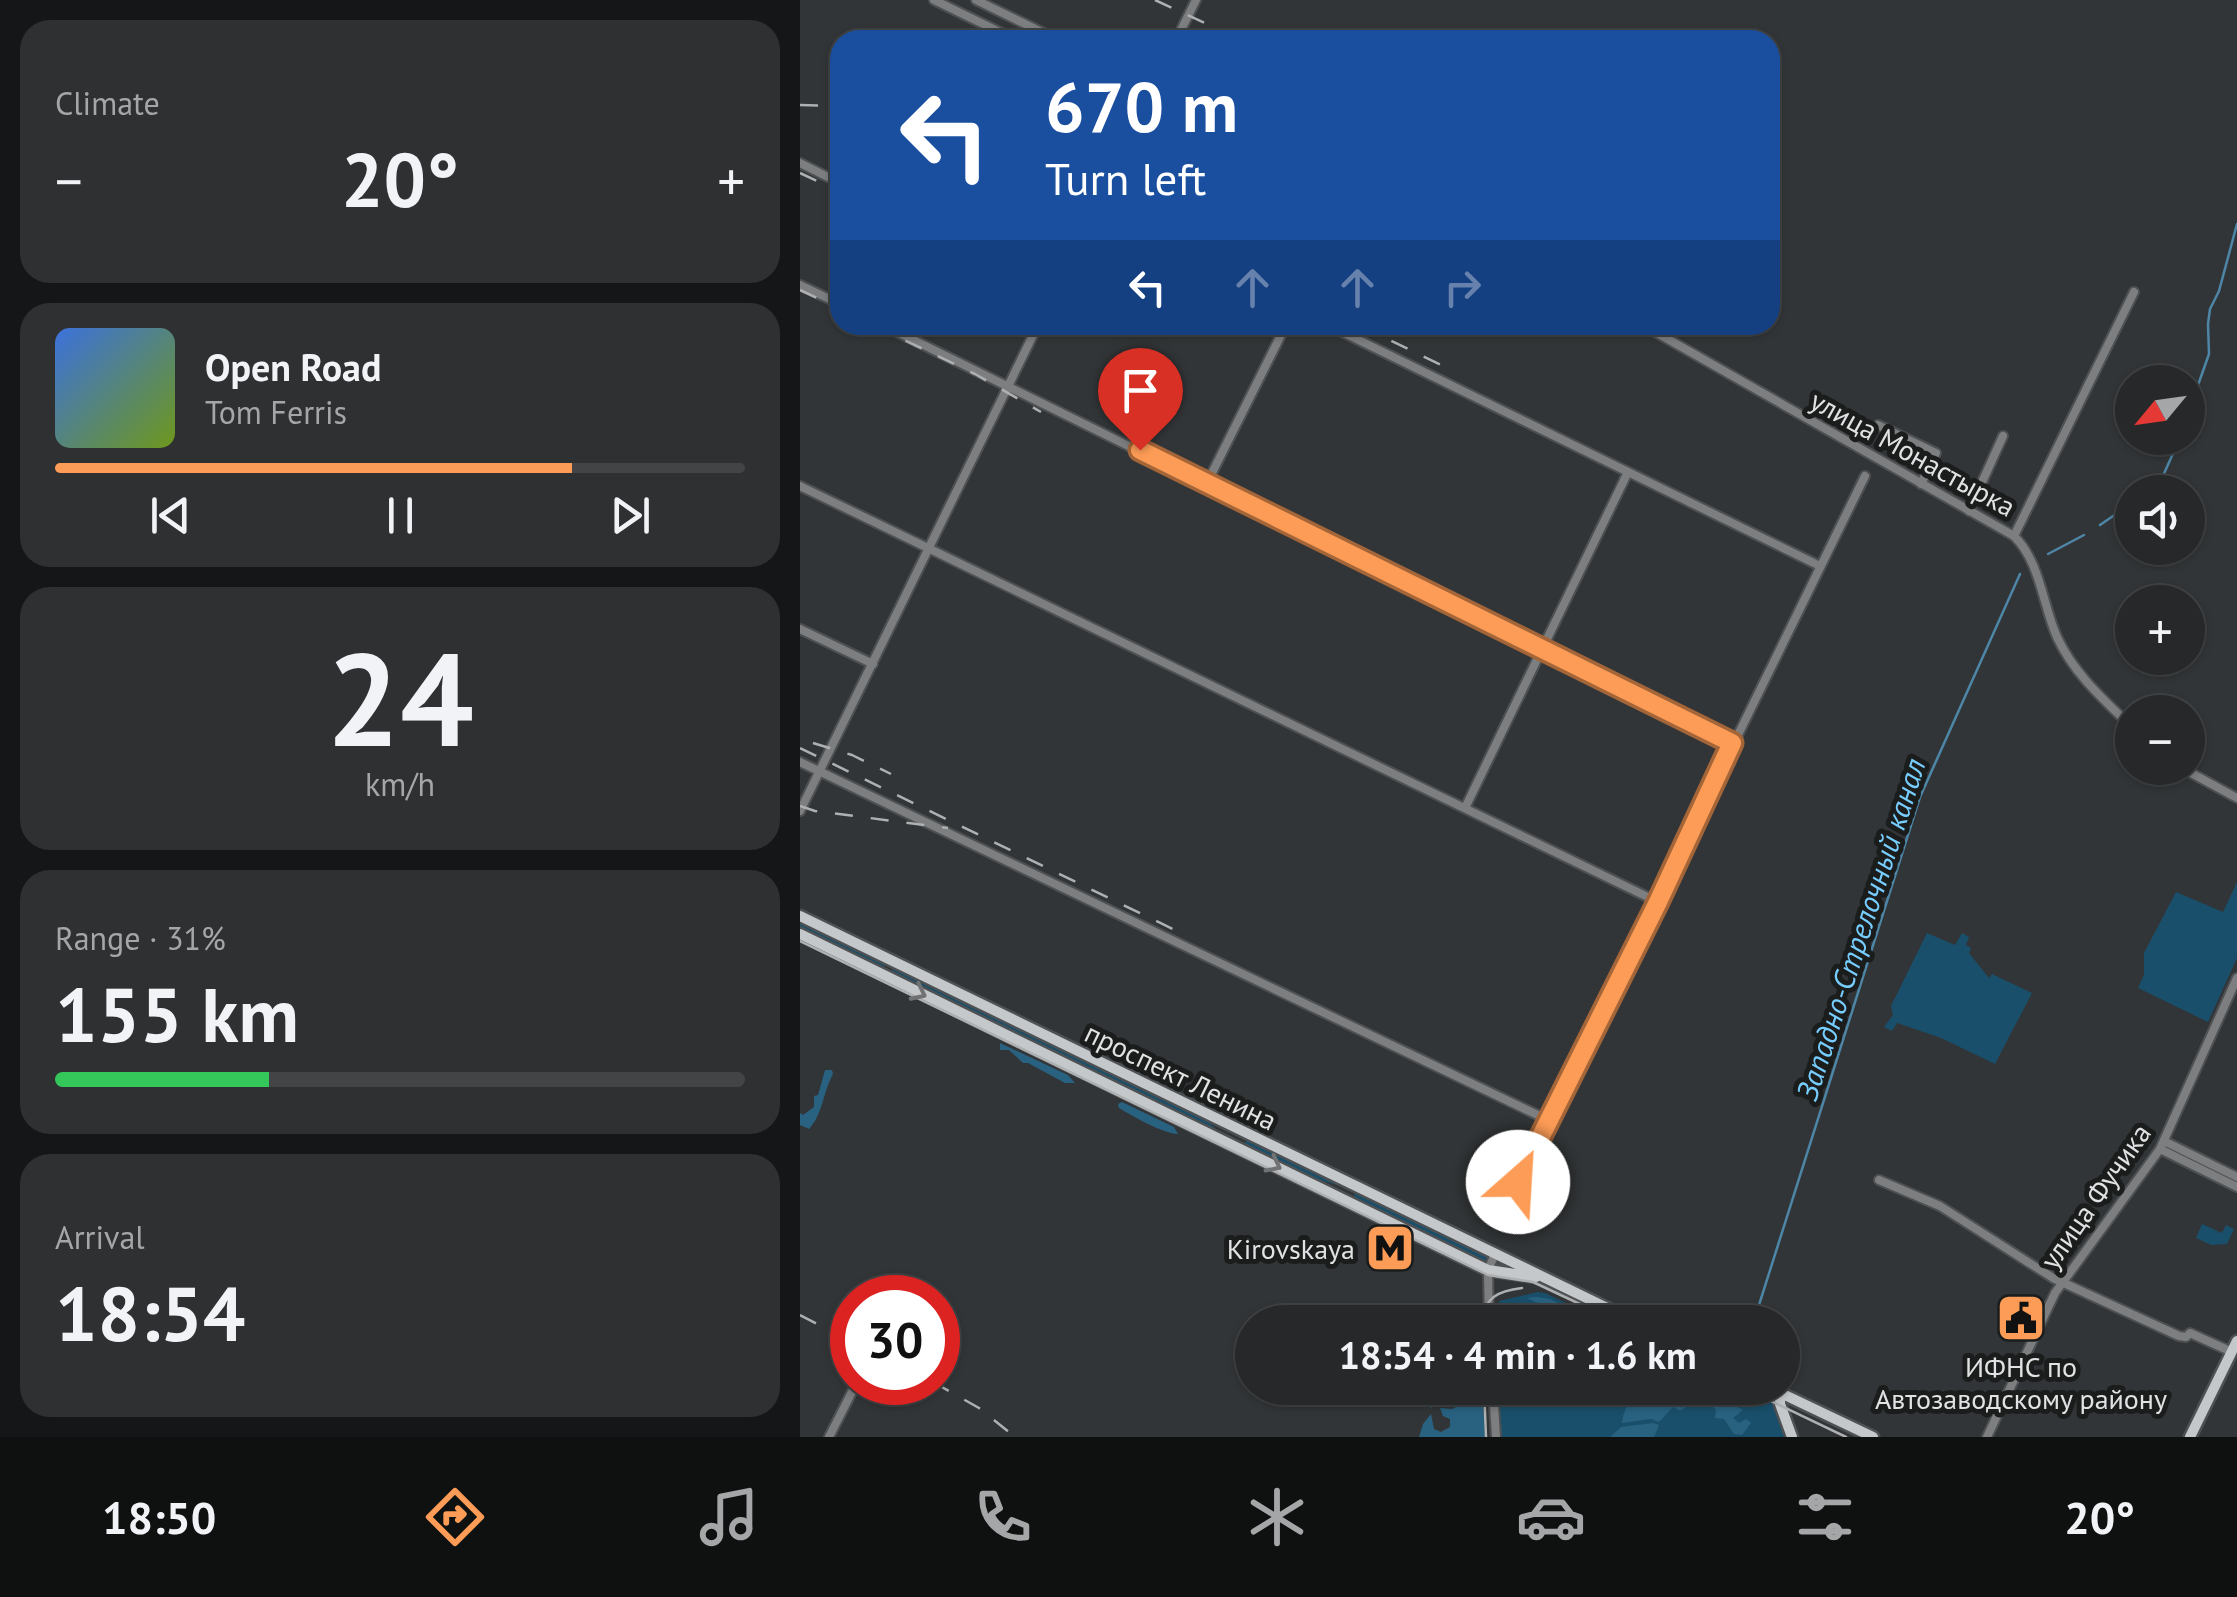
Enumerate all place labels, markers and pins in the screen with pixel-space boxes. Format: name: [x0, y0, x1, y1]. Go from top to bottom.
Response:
pin: [1098, 348, 1183, 451]
metro station icon: Kirovskaya: [1364, 1222, 1416, 1274]
place label: Kirovskaya: [1227, 1230, 1355, 1267]
public building icon: ИФНС по Автозаводскому району: [1995, 1292, 2047, 1344]
place label: ИФНС по Автозаводскому району: [1875, 1348, 2167, 1417]

